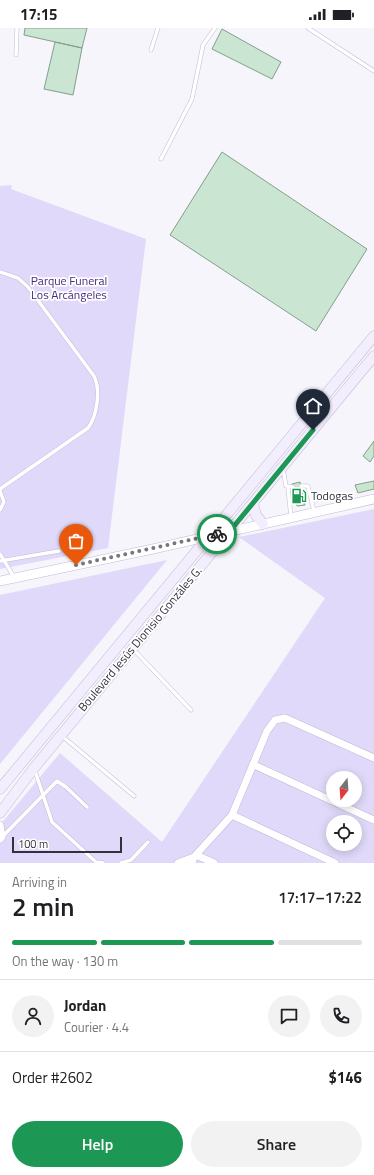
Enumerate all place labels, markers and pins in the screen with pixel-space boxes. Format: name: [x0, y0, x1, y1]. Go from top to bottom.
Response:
pin: [296, 389, 330, 430]
place label: Todogas: [311, 486, 353, 505]
fuel station icon: Todogas: [290, 487, 308, 505]
pin: [59, 524, 93, 565]

